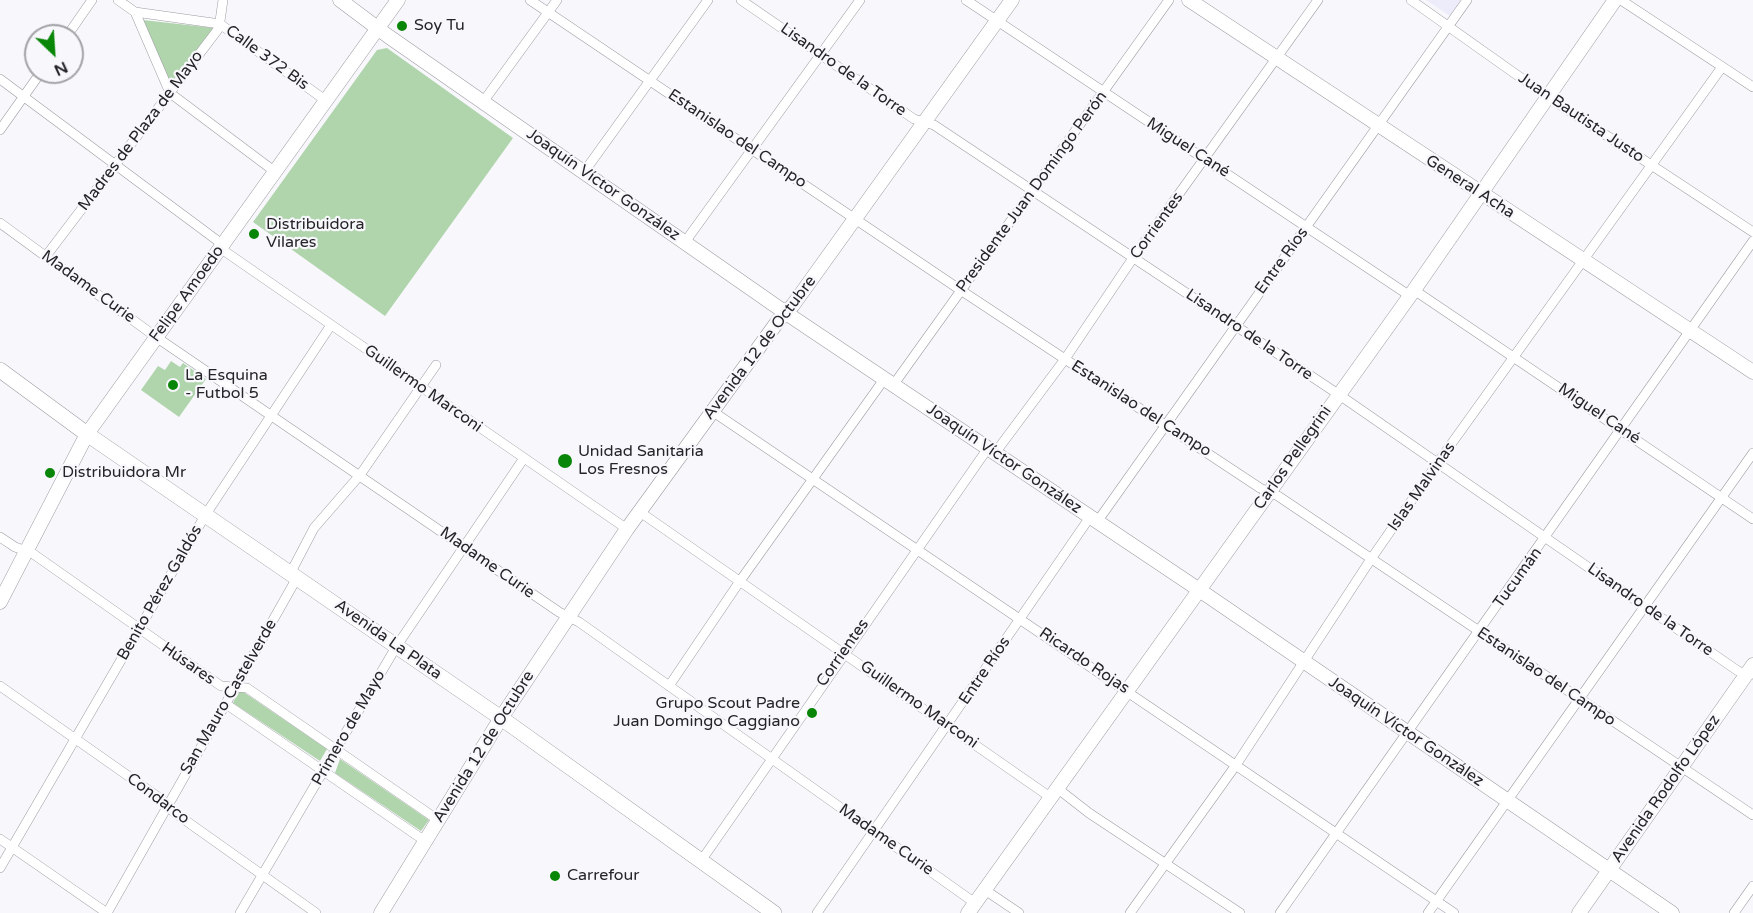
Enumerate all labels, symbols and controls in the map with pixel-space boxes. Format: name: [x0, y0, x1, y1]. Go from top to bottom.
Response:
place label: Soy Tu: [414, 16, 465, 36]
marker: Soy Tu: [395, 19, 409, 33]
street label: Lisandro de la Torre: [776, 19, 910, 121]
street label: Calle 372 Bis: [222, 21, 312, 95]
north arrow: [24, 24, 84, 84]
street label: Madres de Plaza de Mayo: [75, 47, 207, 215]
text: N: [51, 57, 71, 80]
street label: Juan Bautista Justo: [1515, 69, 1647, 167]
street label: Estanislao del Campo: [664, 85, 810, 193]
street label: Presidente Juan Domingo Perón: [953, 88, 1111, 296]
street label: Miguel Cané: [1143, 114, 1233, 182]
street label: Joaquín Víctor González: [523, 125, 683, 245]
street label: General Acha: [1422, 151, 1518, 223]
street label: Corrientes: [1126, 189, 1188, 263]
place label: Distribuidora Vilares: [266, 215, 364, 253]
street label: Entre Ríos: [1251, 224, 1313, 298]
marker: Distribuidora Vilares: [247, 227, 261, 241]
street label: Felipe Amoedo: [146, 242, 228, 346]
street label: Madame Curie: [37, 247, 139, 327]
street label: Avenida 12 de Octubre: [700, 272, 820, 424]
street label: Lisandro de la Torre: [1182, 285, 1316, 385]
street label: Guillermo Marconi: [360, 341, 486, 437]
street label: Estanislao del Campo: [1067, 357, 1215, 461]
place label: La Esquina - Futbol 5: [185, 366, 268, 404]
marker: La Esquina - Futbol 5: [166, 378, 180, 392]
street label: Miguel Cané: [1554, 379, 1644, 449]
street label: Joaquín Víctor González: [923, 400, 1085, 518]
street label: Carlos Pellegrini: [1250, 402, 1336, 514]
street label: Islas Malvinas: [1384, 439, 1460, 535]
place label: Unidad Sanitaria Los Fresnos: [578, 442, 704, 480]
marker: Unidad Sanitaria Los Fresnos: [556, 452, 574, 470]
place label: Distribuidora Mr: [62, 463, 186, 483]
marker: Distribuidora Mr: [43, 466, 57, 480]
street label: Benito Pérez Galdós: [113, 522, 207, 664]
street label: Madame Curie: [436, 523, 538, 603]
street label: Tucumán: [1490, 544, 1546, 612]
street label: Lisandro de la Torre: [1583, 559, 1717, 661]
street label: Avenida La Plata: [331, 596, 445, 684]
street label: Corrientes: [813, 615, 873, 691]
street label: San Mauro Castelverde: [177, 616, 281, 778]
street label: Estanislao del Campo: [1473, 623, 1619, 731]
street label: Ricardo Rojas: [1035, 624, 1133, 698]
street label: Entre Ríos: [955, 633, 1015, 709]
street label: Húsares: [158, 639, 218, 689]
street label: Guillermo Marconi: [856, 657, 982, 753]
street label: Primero de Mayo: [308, 667, 390, 789]
street label: Avenida 12 de Octubre: [429, 668, 539, 826]
street label: Joaquín Víctor González: [1325, 673, 1487, 791]
place label: Grupo Scout Padre Juan Domingo Caggiano: [613, 694, 800, 732]
marker: Grupo Scout Padre Juan Domingo Caggiano: [805, 706, 819, 720]
street label: Avenida Rodolfo López: [1608, 711, 1724, 867]
street label: Condarco: [123, 769, 193, 829]
street label: Madame Curie: [835, 800, 937, 880]
place label: Carrefour: [567, 866, 639, 886]
marker: Carrefour: [548, 869, 562, 883]

